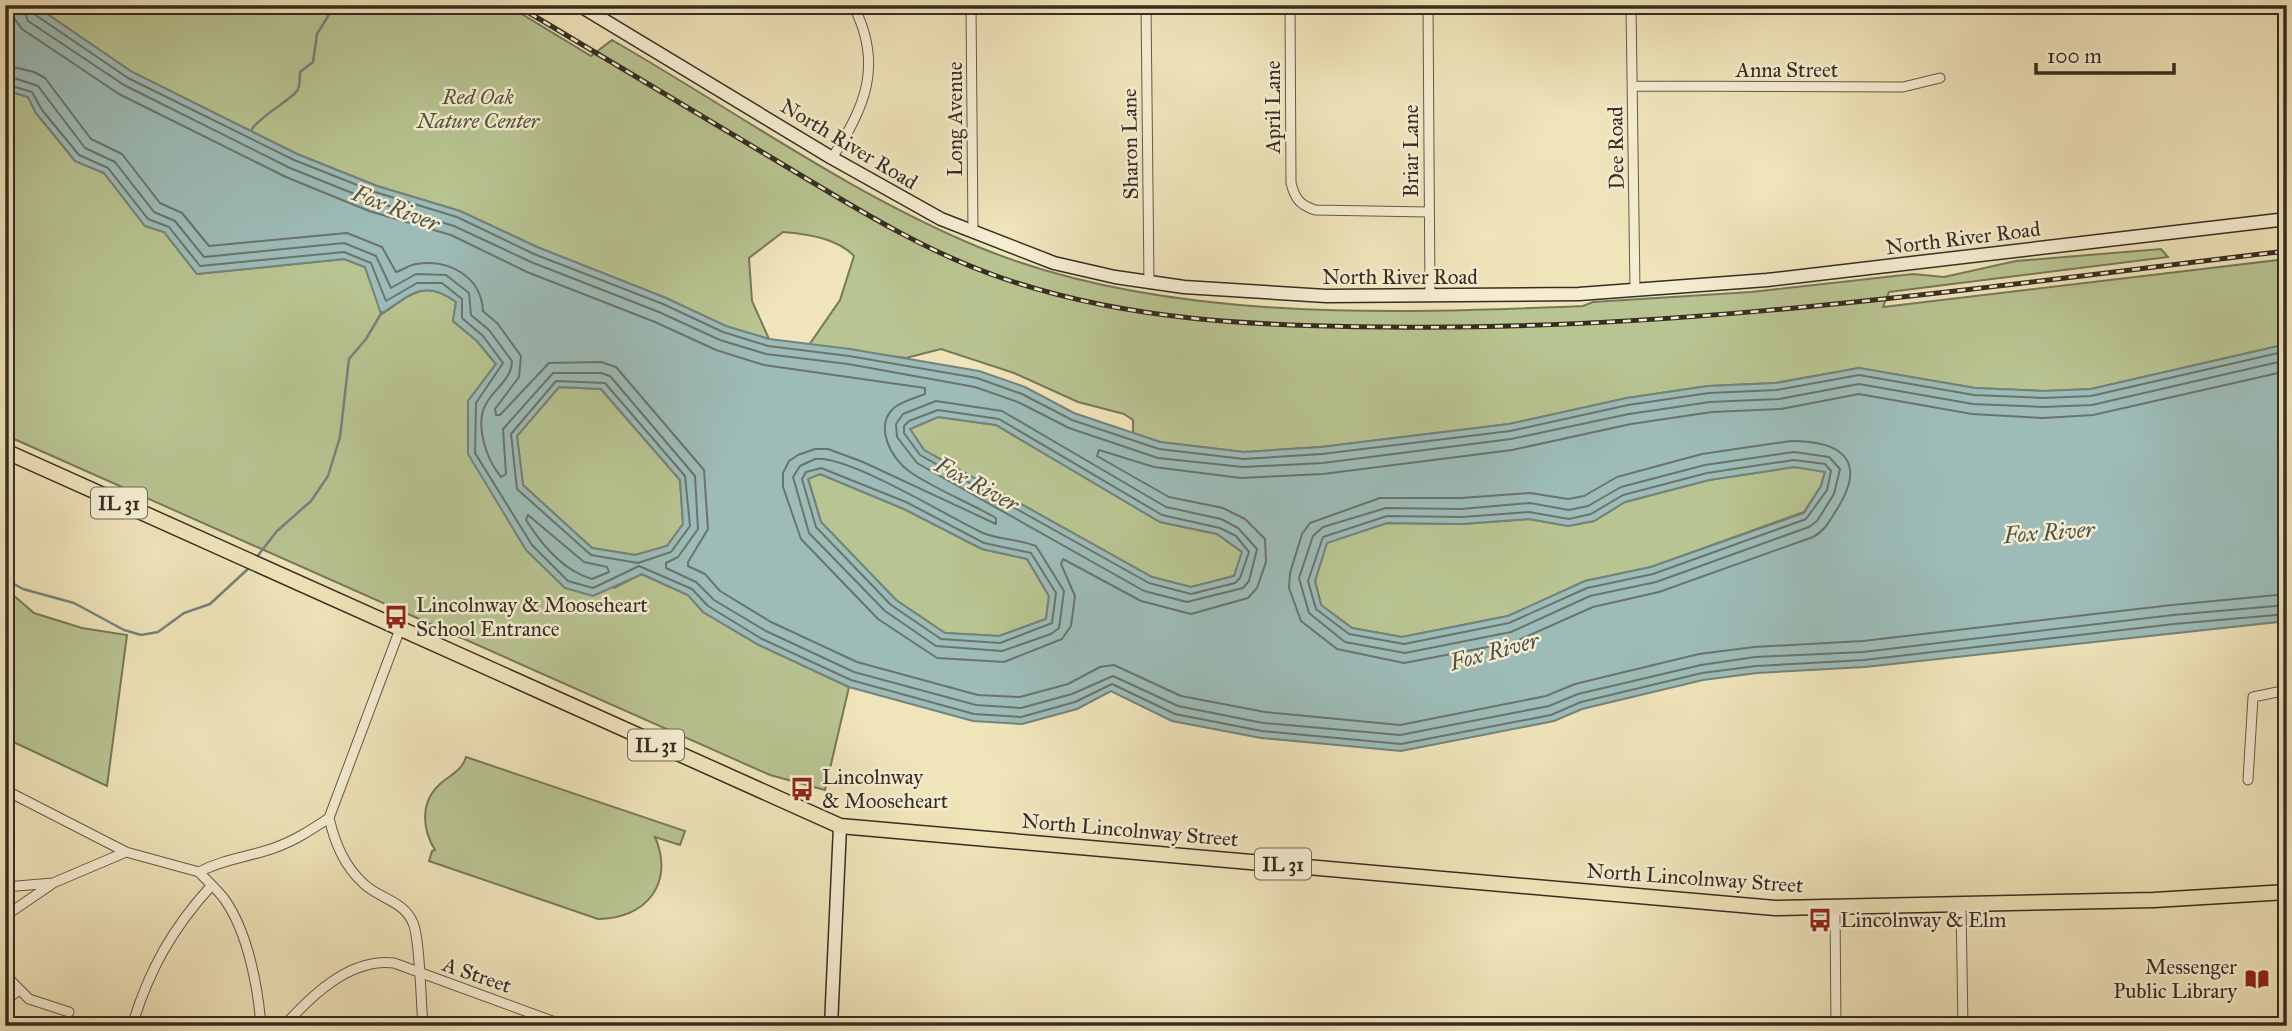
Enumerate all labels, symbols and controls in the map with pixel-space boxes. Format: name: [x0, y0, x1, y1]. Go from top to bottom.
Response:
scale bar: [2036, 32, 2175, 76]
text: 100 m: [2047, 43, 2102, 69]
street label: Anna Street: [1735, 57, 1839, 83]
street label: April Lane: [1260, 60, 1286, 154]
street label: Long Avenue: [942, 61, 968, 177]
park label: Red Oak Nature Center: [416, 84, 541, 134]
street label: Sharon Lane: [1116, 88, 1144, 200]
street label: North River Road: [776, 93, 923, 195]
street label: Briar Lane: [1398, 104, 1424, 198]
street label: Dee Road: [1602, 106, 1630, 190]
water label: Fox River: [347, 178, 445, 238]
street label: North River Road: [1884, 216, 2042, 260]
street label: North River Road: [1322, 264, 1478, 290]
water label: Fox River: [929, 450, 1025, 518]
road number: IL 31: [91, 488, 147, 518]
water label: Fox River: [2001, 515, 2097, 549]
place label: Lincolnway & Mooseheart School Entrance: [416, 592, 648, 642]
bus stop icon: Lincolnway & Mooseheart School Entrance: [382, 603, 410, 631]
water label: Fox River: [1445, 625, 1543, 677]
road number: IL 31: [628, 730, 684, 760]
place label: Lincolnway & Mooseheart: [822, 764, 949, 814]
bus stop icon: Lincolnway & Mooseheart: [788, 775, 816, 803]
street label: North Lincolnway Street: [1021, 808, 1240, 852]
road number: IL 31: [1255, 848, 1311, 880]
street label: North Lincolnway Street: [1586, 857, 1805, 899]
bus stop icon: Lincolnway & Elm: [1806, 906, 1834, 934]
place label: Lincolnway & Elm: [1840, 907, 2007, 933]
street label: A Street: [438, 951, 515, 999]
place label: Messenger Public Library: [2113, 954, 2238, 1004]
library icon: Messenger Public Library: [2243, 965, 2271, 993]

